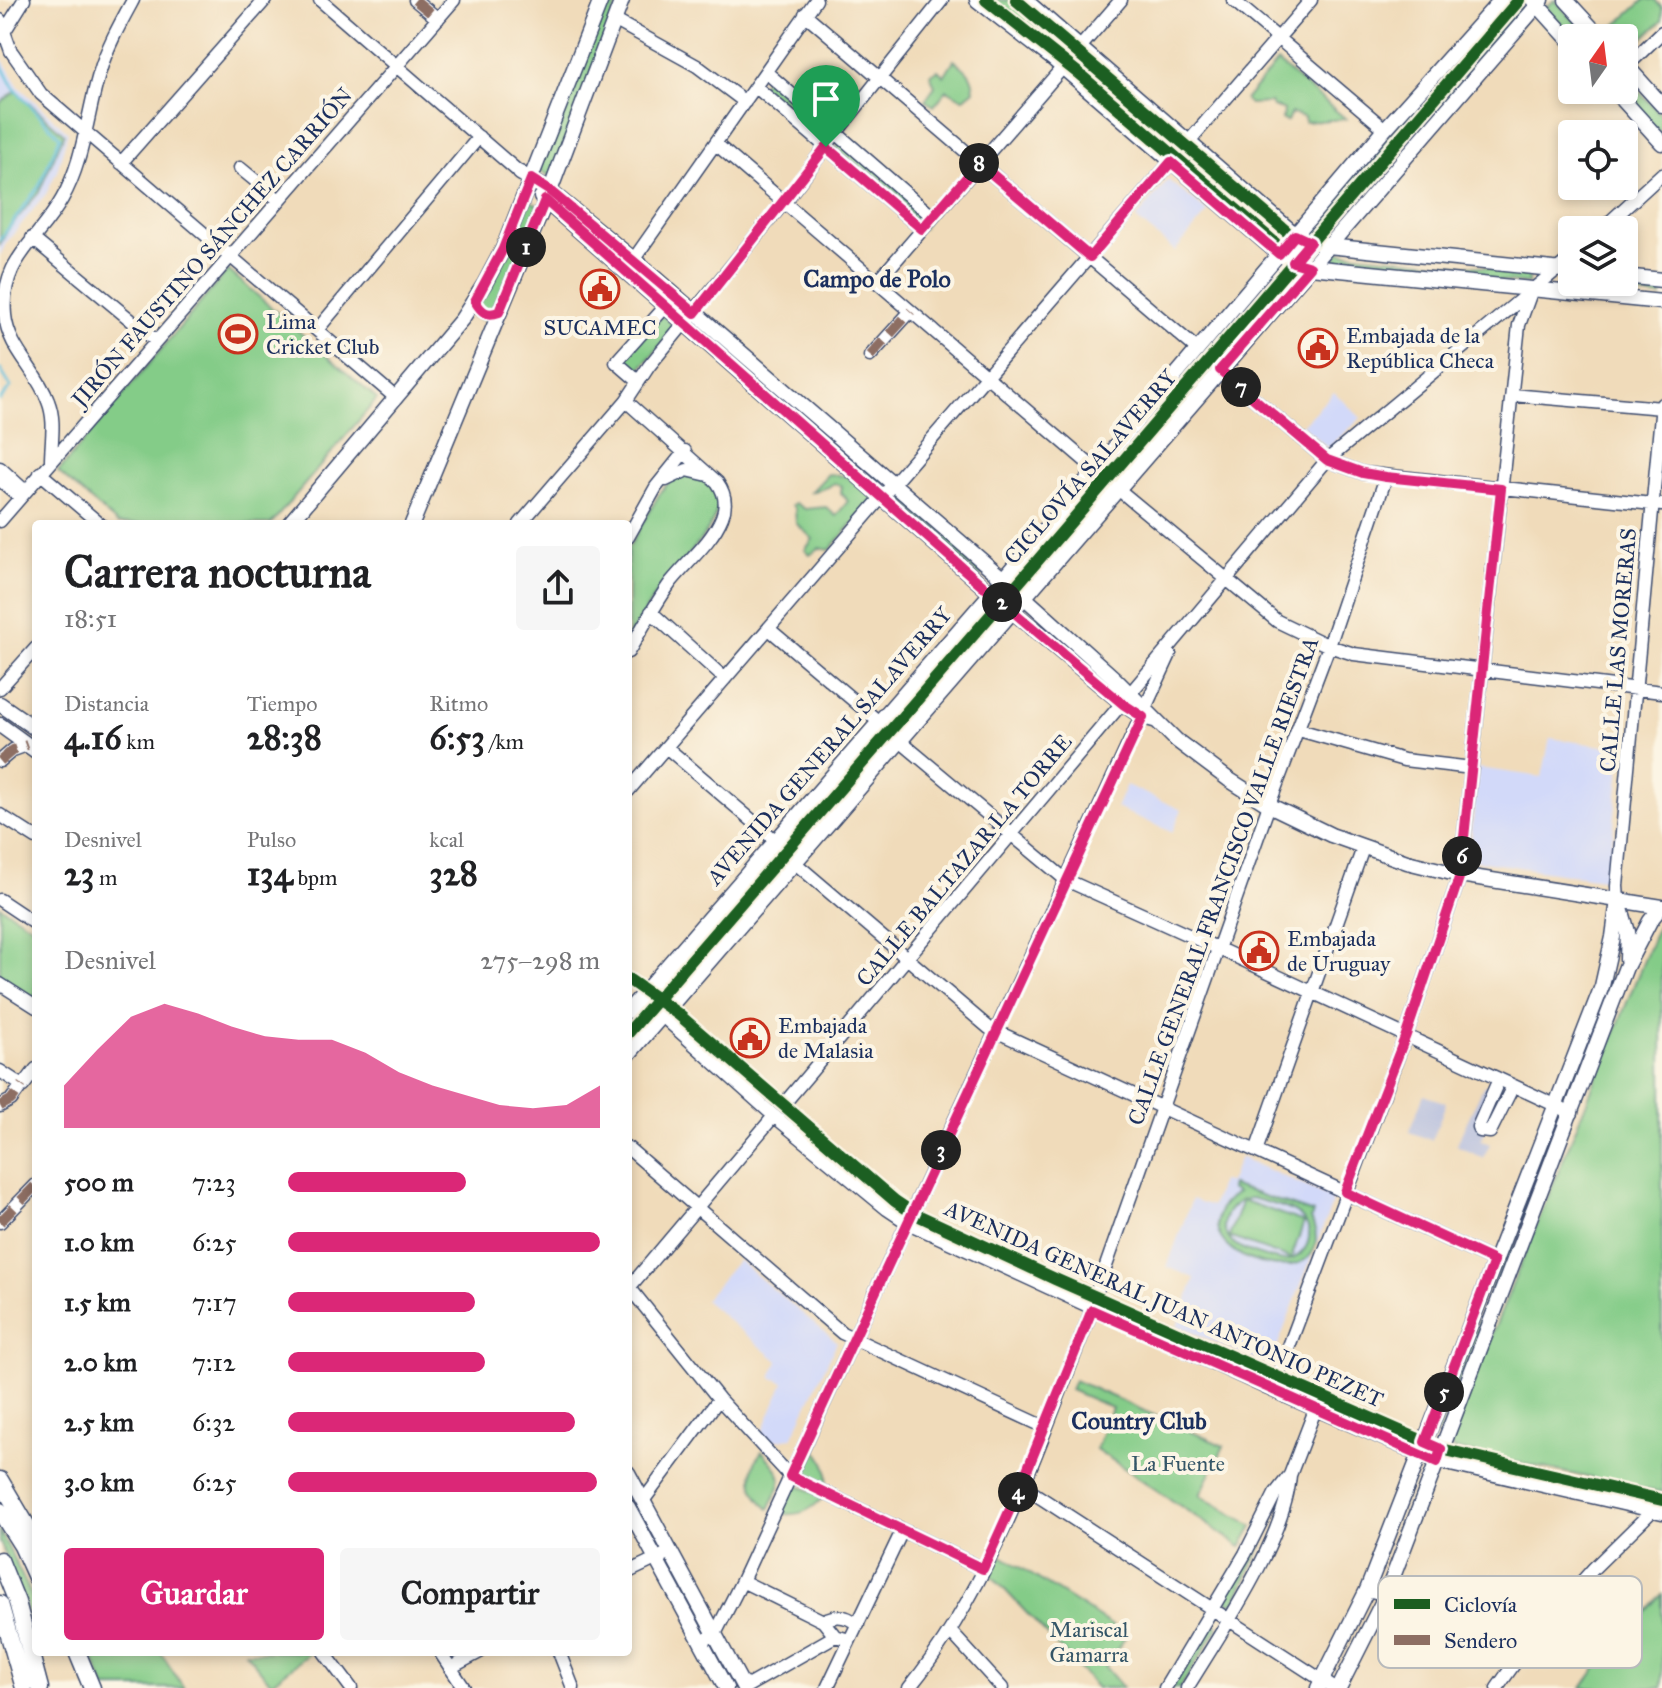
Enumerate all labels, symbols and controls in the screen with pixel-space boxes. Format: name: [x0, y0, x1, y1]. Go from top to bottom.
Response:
north arrow: [1558, 24, 1638, 104]
map controls: [1558, 24, 1638, 296]
pin: [792, 65, 860, 147]
icon: arrive: [804, 77, 848, 121]
street label: JIRÓN FAUSTINO SÁNCHEZ CARRIÓN: [65, 82, 358, 414]
button: locate: [1558, 120, 1638, 200]
pin: 8: [959, 143, 999, 183]
text: 8: [973, 149, 985, 176]
button: layers: [1558, 216, 1638, 296]
pin: 1: [506, 227, 546, 267]
text: 1: [522, 233, 530, 260]
district label: Campo de Polo: [803, 264, 951, 294]
public building icon: SUCAMEC: [579, 268, 621, 310]
place label: Lima Cricket Club: [266, 308, 379, 360]
sports icon: Lima Cricket Club: [217, 313, 259, 355]
place label: SUCAMEC: [543, 314, 657, 341]
place label: Embajada de la República Checa: [1346, 322, 1495, 374]
public building icon: Embajada de la República Checa: [1297, 327, 1339, 369]
street label: CICLOVÍA SALAVERRY: [998, 363, 1183, 570]
pin: 7: [1221, 367, 1261, 407]
text: 7: [1235, 373, 1247, 400]
street label: CALLE LAS MORERAS: [1594, 527, 1642, 773]
text: Carrera nocturna: [64, 545, 371, 599]
button: share: [516, 546, 600, 630]
pin: 2: [982, 582, 1022, 622]
text: 2: [997, 588, 1007, 615]
street label: AVENIDA GENERAL SALAVERRY: [700, 601, 958, 891]
text: 18:51: [64, 602, 117, 634]
street label: CALLE GENERAL FRANCISCO VALLE RIESTRA: [1122, 633, 1324, 1129]
text: Distancia: [64, 690, 149, 717]
text: Tiempo: [247, 690, 318, 717]
text: Ritmo: [429, 690, 488, 717]
text: 4.16: [64, 717, 122, 758]
text: 28:38: [247, 717, 322, 758]
text: 6:53: [429, 717, 485, 758]
text: km: [122, 728, 155, 755]
text: /km: [485, 728, 524, 755]
street label: CALLE BALTAZAR LA TORRE: [851, 728, 1078, 992]
text: Desnivel: [64, 826, 142, 853]
text: Pulso: [247, 826, 296, 853]
text: kcal: [429, 826, 464, 853]
pin: 6: [1442, 836, 1482, 876]
text: 6: [1456, 842, 1468, 869]
text: 23: [64, 853, 94, 894]
text: 134: [247, 853, 293, 894]
text: 328: [429, 853, 478, 894]
text: m: [94, 864, 118, 891]
text: bpm: [293, 864, 337, 891]
place label: Embajada de Uruguay: [1287, 925, 1391, 977]
public building icon: Embajada de Uruguay: [1238, 930, 1280, 972]
text: Desnivel: [64, 944, 156, 976]
text: 275–298 m: [480, 944, 600, 976]
place label: Embajada de Malasia: [778, 1012, 874, 1064]
public building icon: Embajada de Malasia: [729, 1017, 771, 1059]
pin: 3: [921, 1130, 961, 1170]
text: 3: [937, 1136, 945, 1163]
text: 500 m: [64, 1166, 134, 1198]
text: 7:23: [192, 1166, 236, 1198]
street label: AVENIDA GENERAL JUAN ANTONIO PEZET: [940, 1194, 1388, 1413]
text: 1.0 km: [64, 1226, 134, 1258]
text: 6:25: [192, 1226, 237, 1258]
text: 1.5 km: [64, 1286, 131, 1318]
text: 7:17: [192, 1286, 237, 1318]
text: 2.0 km: [64, 1346, 137, 1378]
text: 7:12: [192, 1346, 236, 1378]
pin: 5: [1424, 1372, 1464, 1412]
text: 5: [1439, 1378, 1449, 1405]
text: 2.5 km: [64, 1406, 134, 1438]
text: 6:32: [192, 1406, 235, 1438]
district label: Country Club: [1071, 1406, 1207, 1436]
park label: La Fuente: [1131, 1450, 1225, 1477]
text: 3.0 km: [64, 1466, 134, 1498]
text: 6:25: [192, 1466, 237, 1498]
pin: 4: [998, 1472, 1038, 1512]
text: 4: [1012, 1478, 1024, 1505]
button: Guardar: [64, 1548, 324, 1640]
button: Compartir: [340, 1548, 600, 1640]
legend: [1378, 1576, 1642, 1668]
text: Ciclovía: [1444, 1591, 1518, 1618]
park label: Mariscal Gamarra: [1050, 1616, 1129, 1668]
text: Sendero: [1444, 1627, 1517, 1654]

